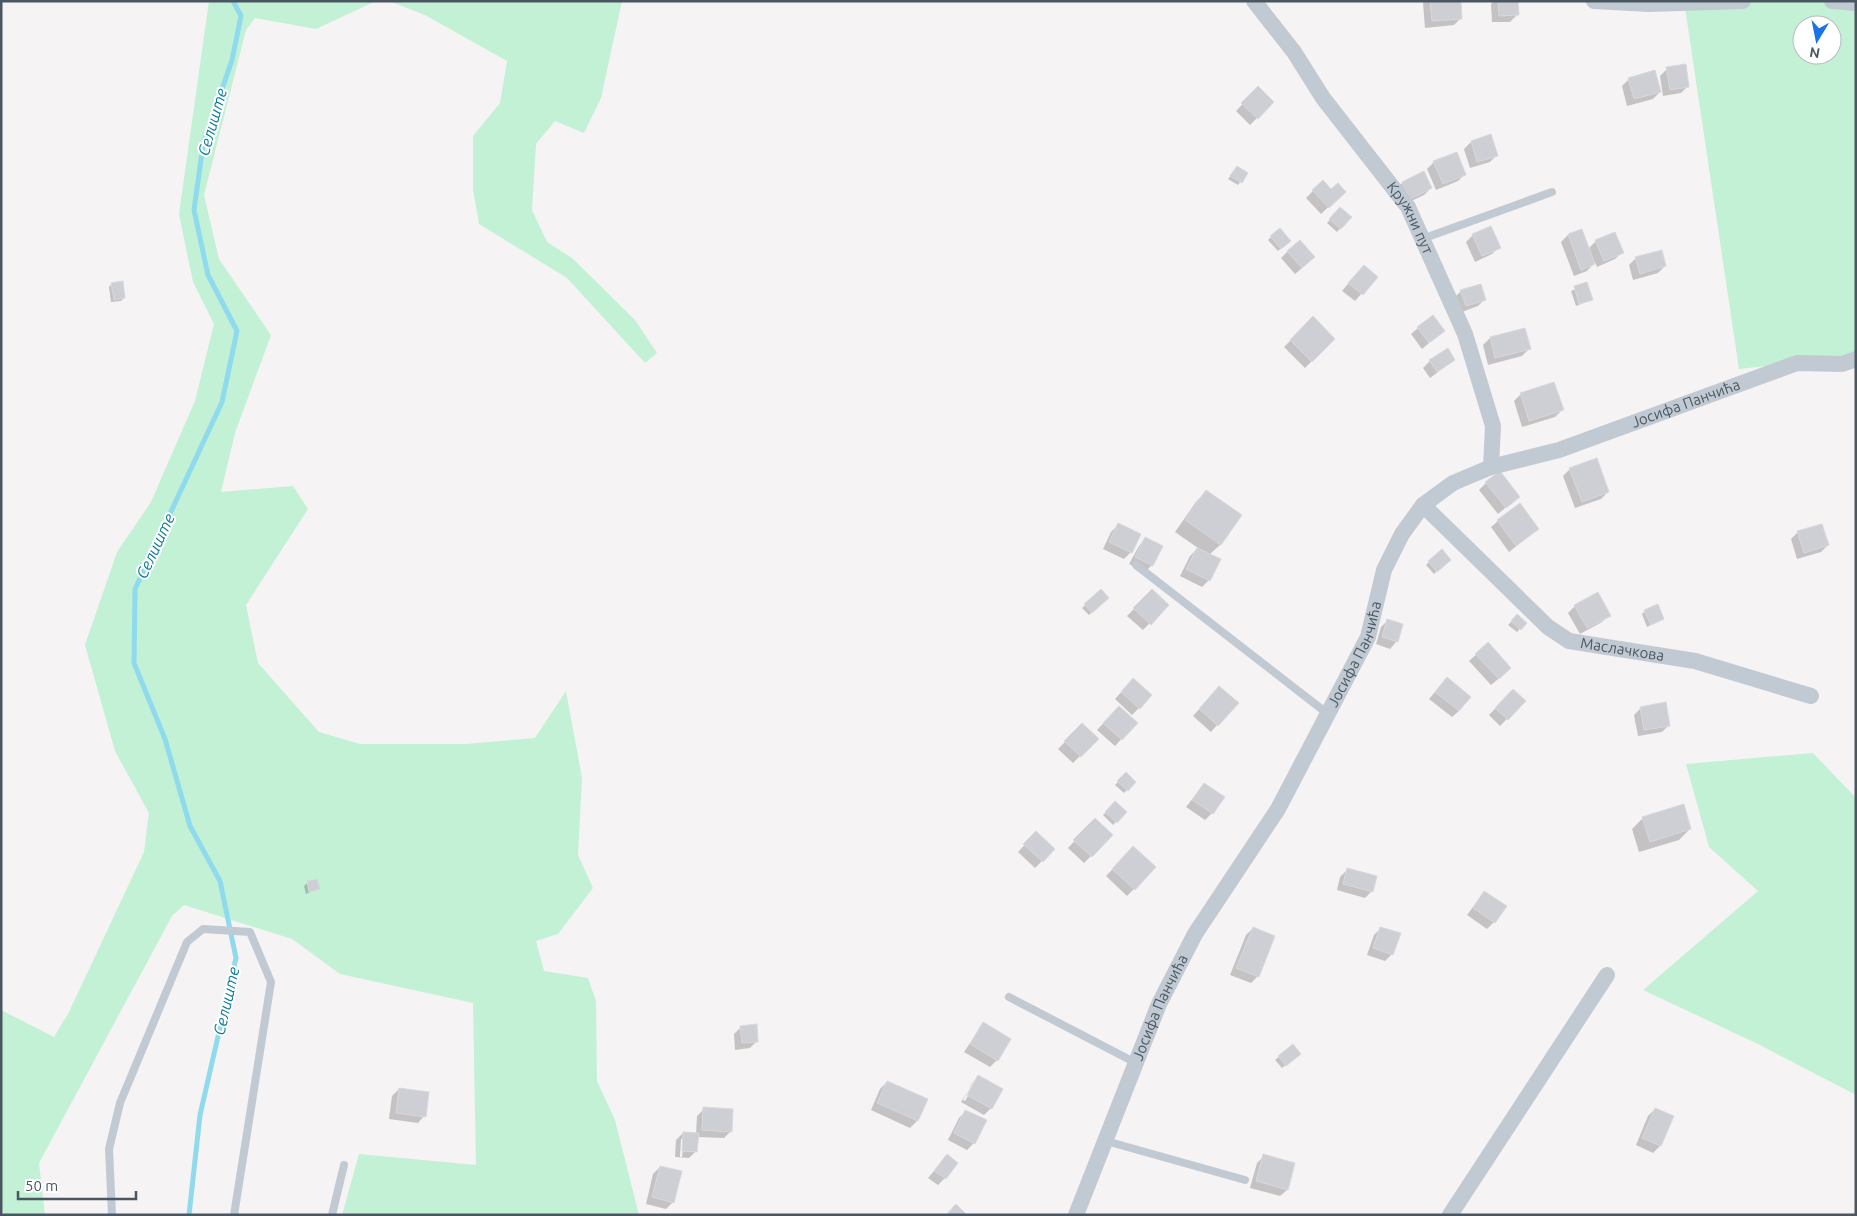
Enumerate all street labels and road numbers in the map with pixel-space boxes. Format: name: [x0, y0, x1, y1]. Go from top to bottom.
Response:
street label: Кружни пут: [1384, 178, 1437, 257]
street label: Јосифа Панчића: [1629, 376, 1742, 431]
street label: Јосифа Панчића: [1324, 599, 1384, 710]
street label: Маслачкова: [1579, 634, 1666, 664]
street label: Јосифа Панчића: [1129, 951, 1191, 1063]

